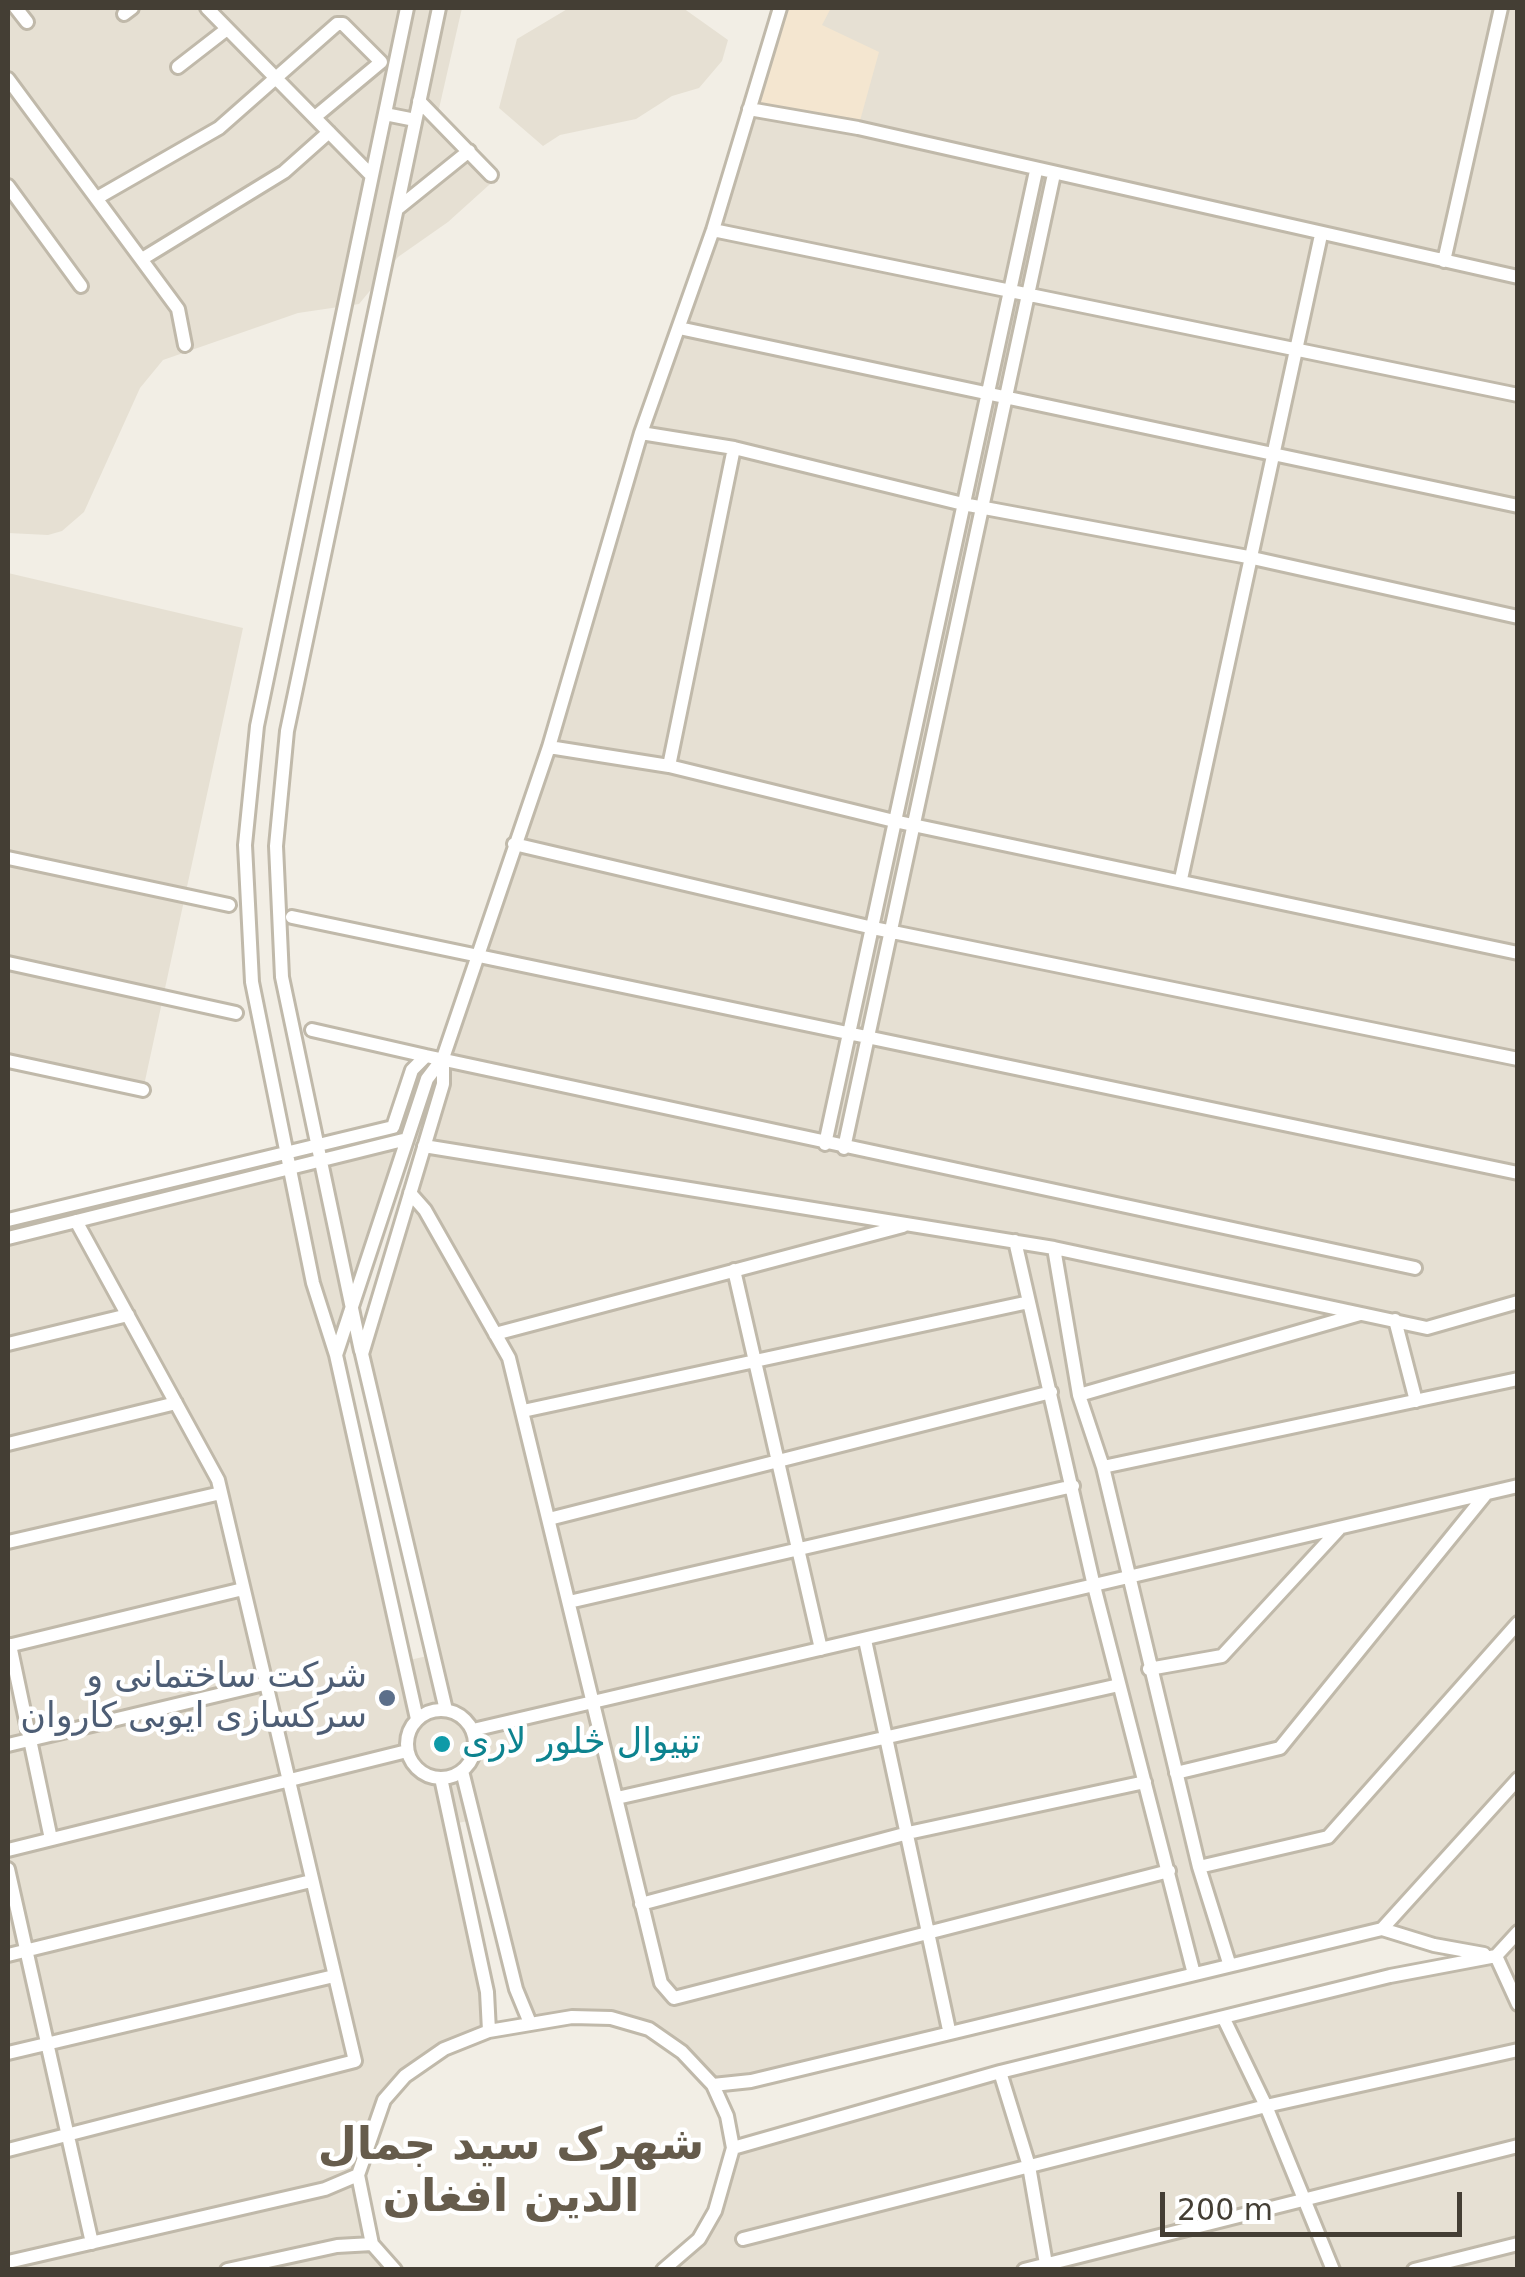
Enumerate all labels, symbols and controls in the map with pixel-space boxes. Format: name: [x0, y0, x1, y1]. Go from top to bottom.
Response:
place label: شرکت ساختمانی و سرکسازی ایوبی کاروان: [20, 1657, 367, 1739]
marker: شرکت ساختمانی و سرکسازی ایوبی کاروان: [376, 1687, 398, 1709]
place label: تڼیوال څلور لاری: [462, 1723, 701, 1765]
marker: تڼیوال څلور لاری: [431, 1733, 453, 1755]
district label: شهرک سید جمال الدین افغان: [318, 2120, 704, 2226]
scale bar: [1165, 2172, 1468, 2234]
text: 200 m: [1177, 2192, 1273, 2227]

